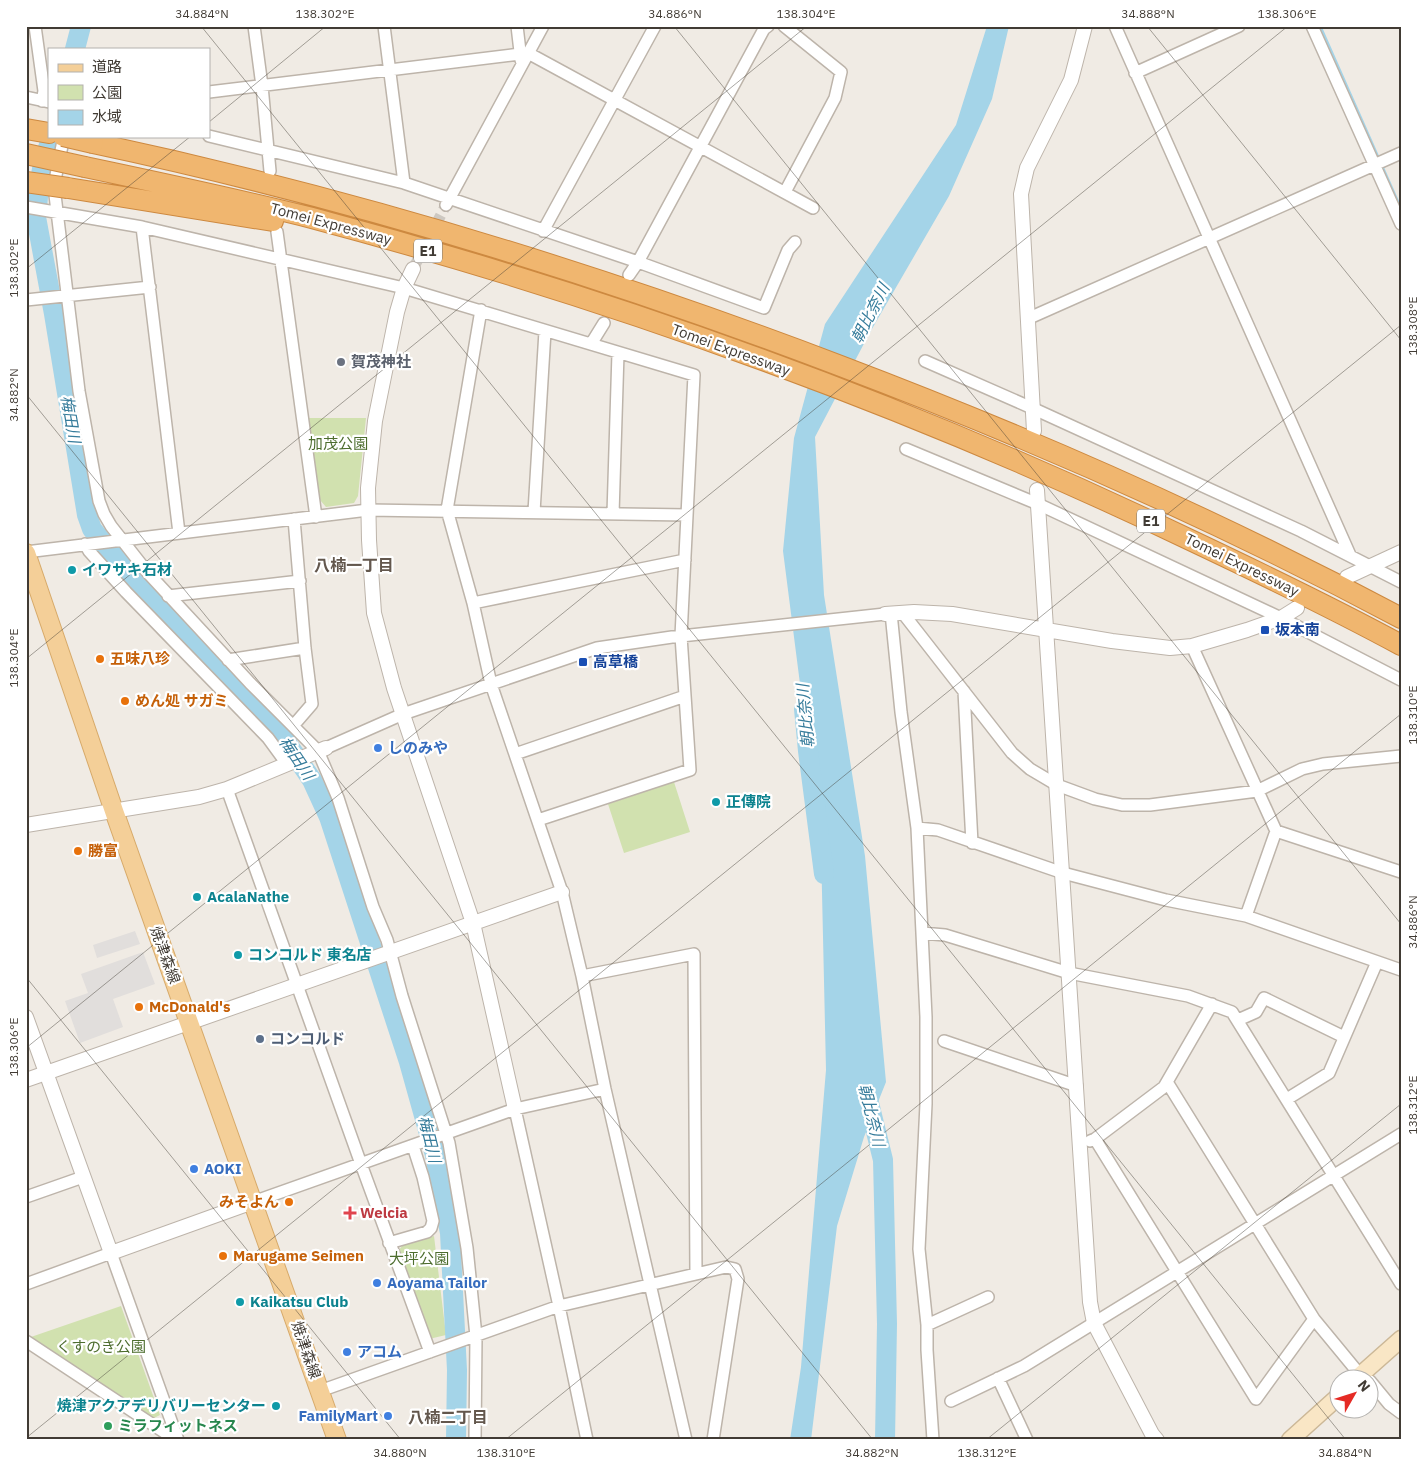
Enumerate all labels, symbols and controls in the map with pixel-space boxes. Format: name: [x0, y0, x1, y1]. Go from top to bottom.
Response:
text: 34.884°N: [175, 6, 229, 21]
text: 138.302°E: [295, 6, 355, 21]
text: 34.886°N: [648, 6, 702, 21]
text: 138.304°E: [776, 6, 836, 21]
text: 34.888°N: [1121, 6, 1175, 21]
text: 138.306°E: [1257, 6, 1317, 21]
legend: [48, 48, 210, 138]
text: 道路: [92, 57, 122, 76]
text: 公園: [92, 83, 122, 102]
text: 水域: [92, 107, 122, 126]
street label: Tomei Expressway: [269, 198, 394, 249]
text: 138.302°E: [6, 238, 21, 298]
road number: E1: [414, 240, 442, 262]
water label: 朝比奈川: [847, 278, 894, 346]
text: 138.308°E: [1405, 296, 1420, 356]
street label: Tomei Expressway: [669, 319, 793, 380]
place label: 賀茂神社: [351, 352, 411, 371]
marker: 賀茂神社: [335, 356, 347, 368]
text: 34.882°N: [6, 368, 21, 422]
water label: 梅田川: [57, 394, 85, 446]
park label: 加茂公園: [308, 434, 368, 453]
road number: E1: [1137, 510, 1165, 532]
street label: Tomei Expressway: [1182, 529, 1303, 601]
district label: 八楠一丁目: [314, 555, 394, 575]
place label: イワサキ石材: [82, 560, 172, 579]
marker: イワサキ石材: [66, 564, 78, 576]
place label: 坂本南: [1275, 620, 1320, 639]
marker: 坂本南: [1259, 624, 1271, 636]
text: 138.304°E: [6, 628, 21, 688]
place label: 五味八珍: [110, 649, 170, 668]
place label: 高草橋: [593, 652, 639, 671]
marker: 五味八珍: [94, 653, 106, 665]
marker: 高草橋: [577, 656, 589, 668]
water label: 朝比奈川: [792, 681, 818, 749]
text: 138.310°E: [1405, 685, 1420, 745]
place label: めん処 サガミ: [135, 691, 229, 710]
marker: めん処 サガミ: [119, 695, 131, 707]
water label: 梅田川: [275, 733, 320, 785]
place label: しのみや: [388, 738, 448, 757]
marker: しのみや: [372, 742, 384, 754]
place label: 正傳院: [726, 792, 771, 811]
marker: 正傳院: [710, 796, 722, 808]
place label: 勝富: [88, 841, 118, 860]
marker: 勝富: [72, 845, 84, 857]
place label: AcalaNathe: [207, 887, 289, 906]
marker: AcalaNathe: [191, 891, 203, 903]
text: 34.886°N: [1405, 895, 1420, 949]
street label: 焼津森線: [146, 923, 185, 986]
place label: コンコルド 東名店: [248, 945, 372, 964]
marker: コンコルド 東名店: [232, 949, 244, 961]
place label: McDonald's: [149, 997, 231, 1016]
marker: McDonald's: [133, 1001, 145, 1013]
text: 138.306°E: [6, 1017, 21, 1077]
place label: コンコルド: [270, 1029, 345, 1048]
marker: コンコルド: [254, 1033, 266, 1045]
text: 138.312°E: [1405, 1075, 1420, 1135]
water label: 朝比奈川: [855, 1082, 890, 1150]
water label: 梅田川: [414, 1113, 446, 1167]
place label: AOKI: [204, 1159, 241, 1178]
marker: AOKI: [188, 1163, 200, 1175]
place label: みそよん: [219, 1192, 279, 1211]
marker: みそよん: [283, 1196, 295, 1208]
place label: Welcia: [360, 1203, 408, 1222]
marker: Welcia: [344, 1207, 356, 1219]
place label: Marugame Seimen: [233, 1246, 364, 1265]
park label: 大坪公園: [389, 1249, 449, 1268]
marker: Marugame Seimen: [217, 1250, 229, 1262]
place label: Aoyama Tailor: [387, 1273, 487, 1292]
marker: Aoyama Tailor: [371, 1277, 383, 1289]
place label: Kaikatsu Club: [250, 1292, 348, 1311]
marker: Kaikatsu Club: [234, 1296, 246, 1308]
street label: 焼津森線: [288, 1318, 325, 1381]
park label: くすのき公園: [56, 1337, 146, 1356]
place label: アコム: [357, 1342, 402, 1361]
marker: アコム: [341, 1346, 353, 1358]
north arrow: [1330, 1368, 1380, 1418]
text: N: [1354, 1376, 1374, 1395]
place label: 焼津アクアデリバリーセンター: [57, 1396, 266, 1415]
marker: 焼津アクアデリバリーセンター: [270, 1400, 282, 1412]
place label: FamilyMart: [298, 1406, 378, 1425]
district label: 八楠二丁目: [408, 1407, 488, 1427]
marker: FamilyMart: [382, 1410, 394, 1422]
place label: ミラフィットネス: [118, 1416, 238, 1435]
marker: ミラフィットネス: [102, 1420, 114, 1432]
text: 34.880°N: [373, 1445, 427, 1460]
text: 138.310°E: [476, 1445, 536, 1460]
text: 34.882°N: [845, 1445, 899, 1460]
text: 138.312°E: [957, 1445, 1017, 1460]
text: 34.884°N: [1318, 1445, 1372, 1460]

